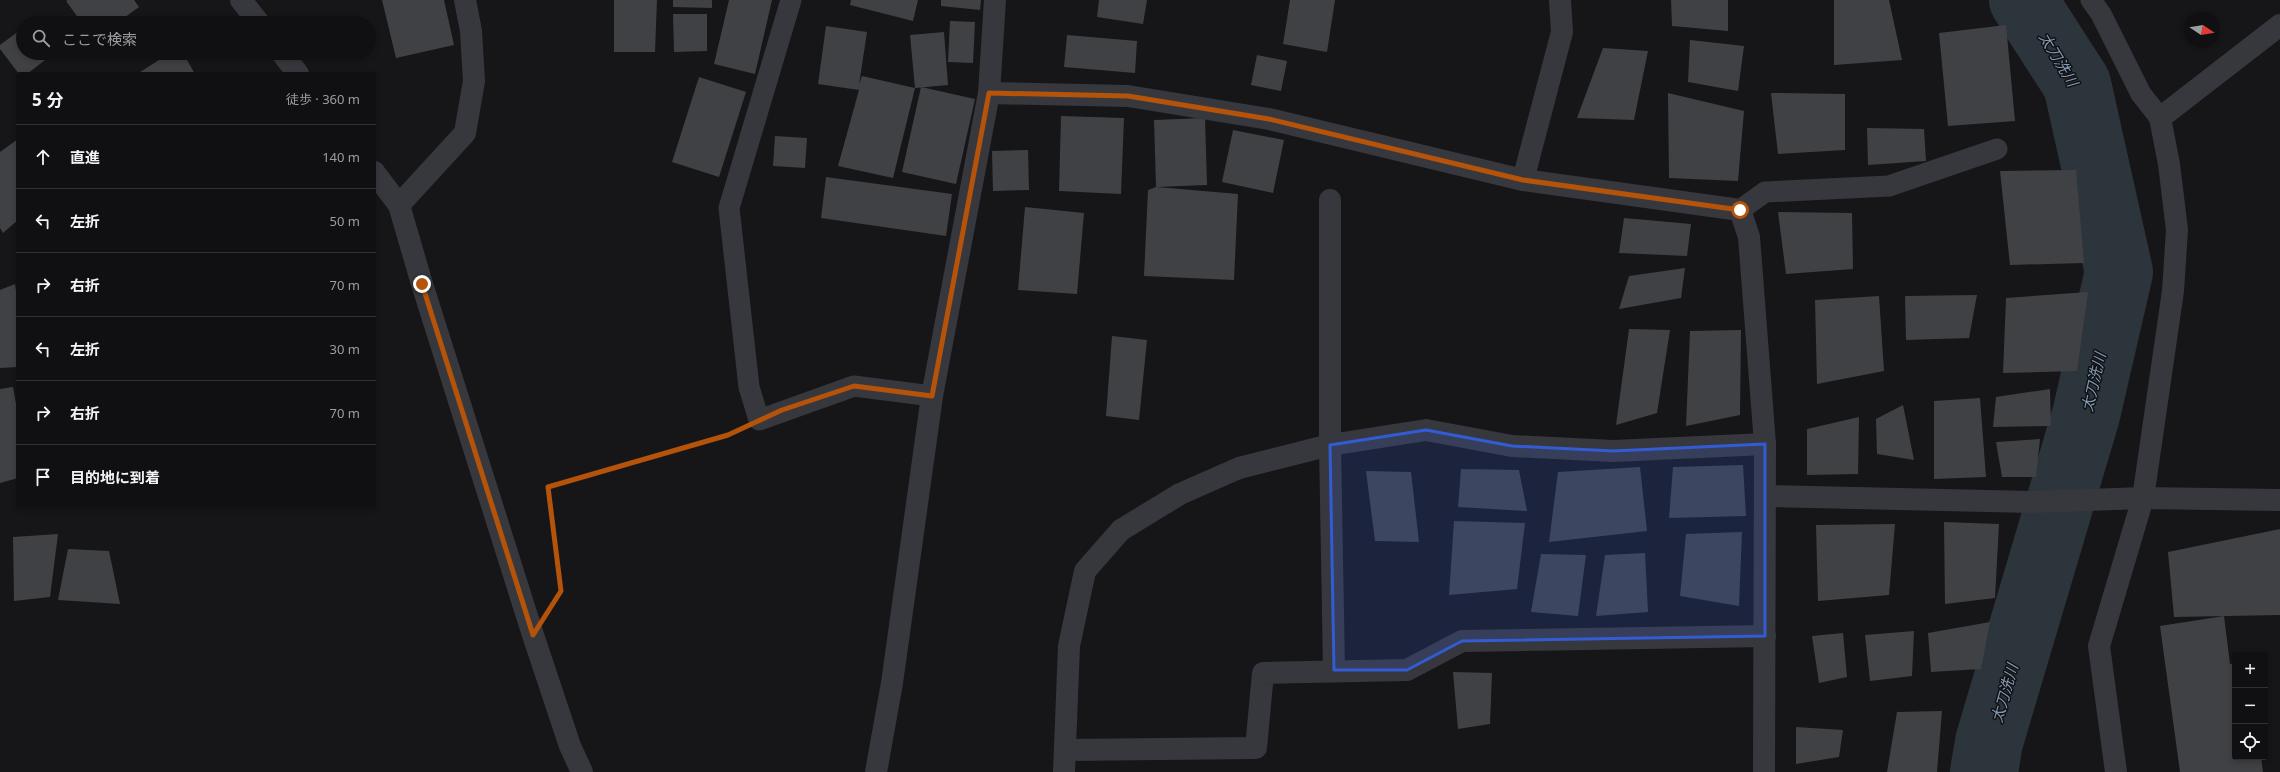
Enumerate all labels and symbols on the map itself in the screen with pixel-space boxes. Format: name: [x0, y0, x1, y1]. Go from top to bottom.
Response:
north arrow: [2184, 12, 2220, 48]
water label: 太刀洗川: [2035, 28, 2084, 92]
route start: [1731, 201, 1749, 219]
route end: [413, 275, 431, 293]
water label: 太刀洗川: [2077, 349, 2110, 413]
water label: 太刀洗川: [1986, 659, 2022, 725]

